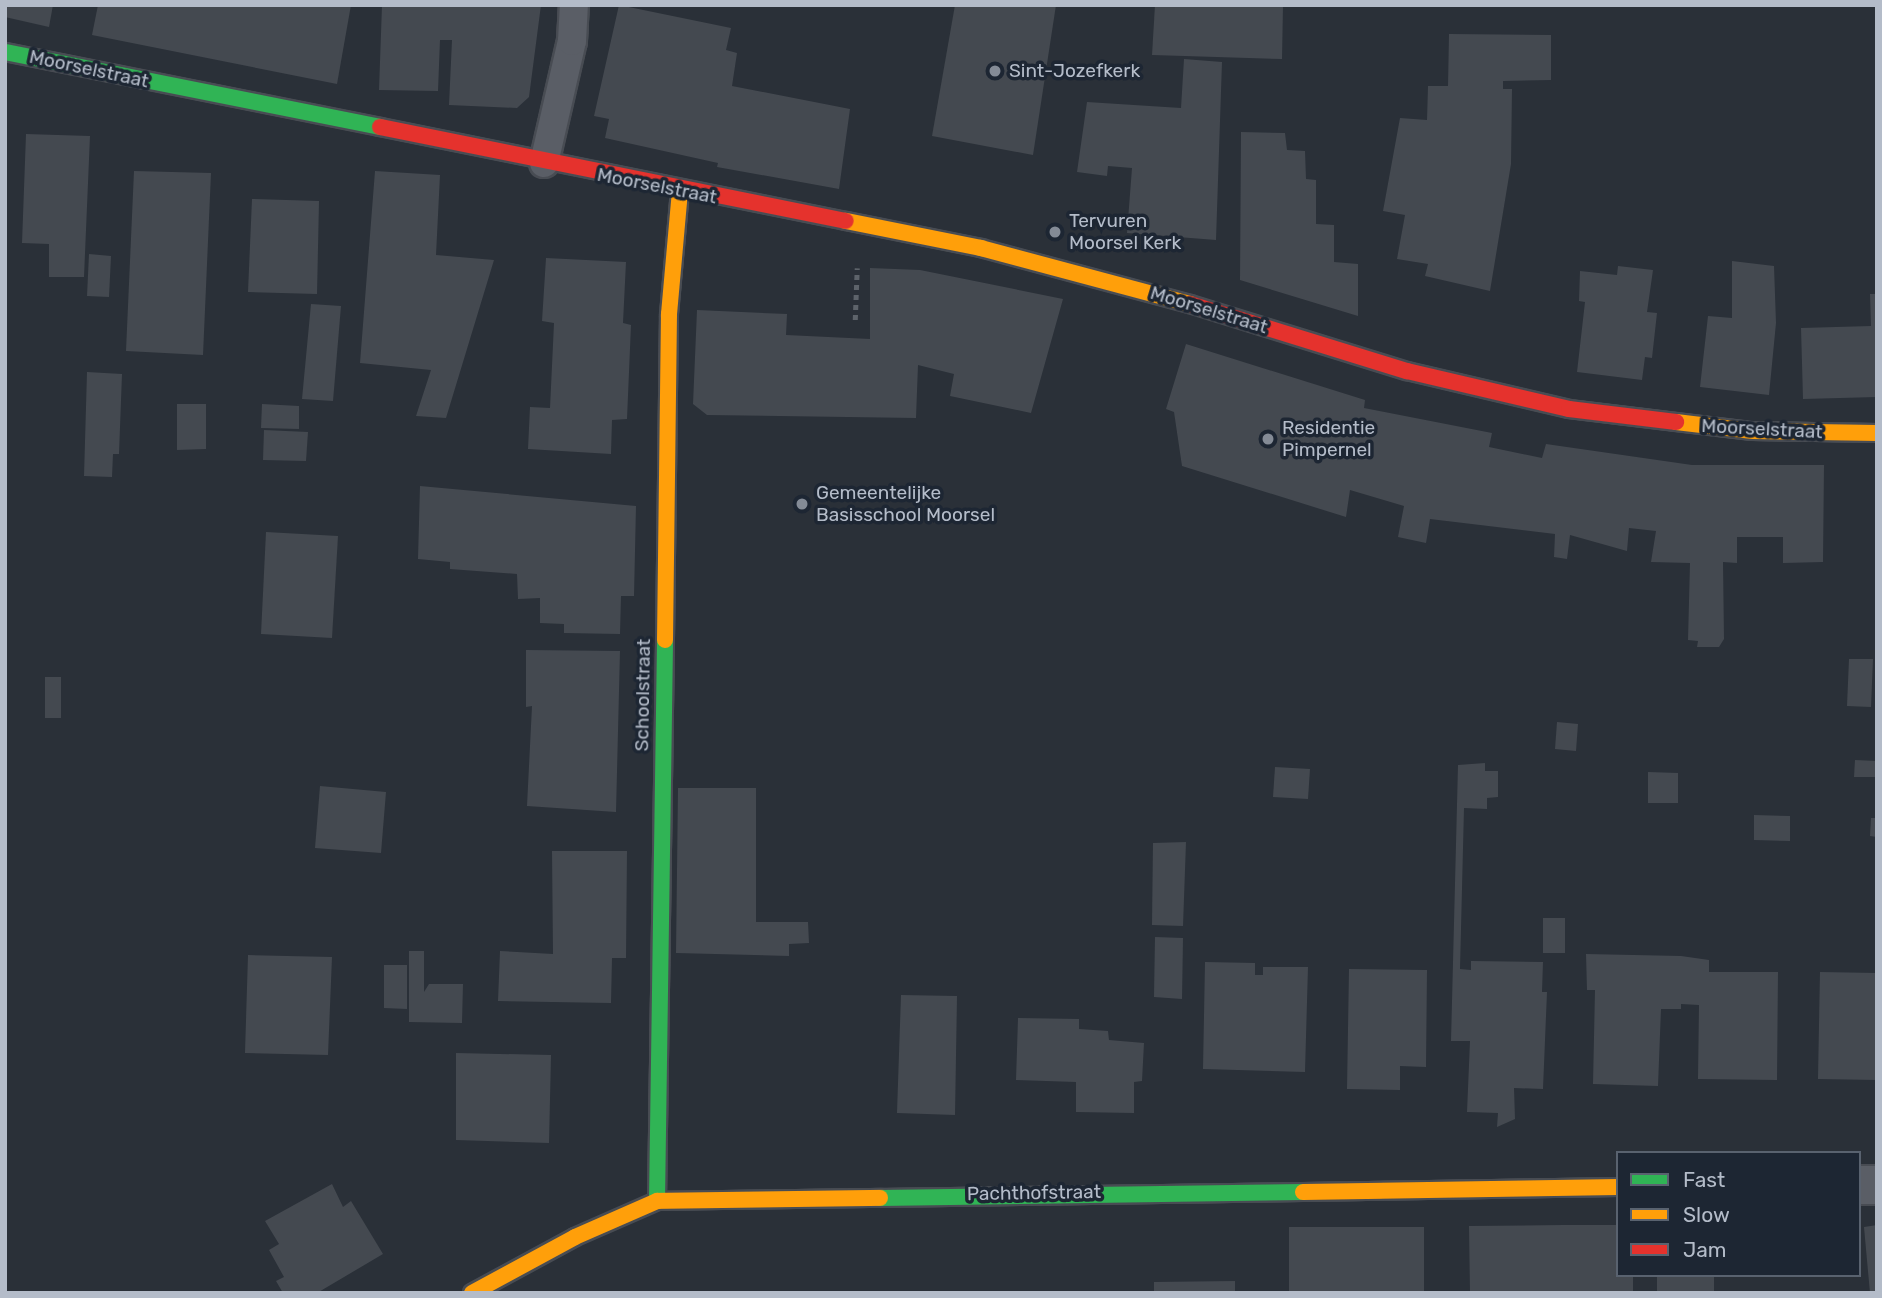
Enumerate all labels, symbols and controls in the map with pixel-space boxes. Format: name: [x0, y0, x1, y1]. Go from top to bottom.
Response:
street label: Moorselstraat: [27, 45, 151, 93]
place label: Sint-Jozefkerk: [1009, 60, 1140, 82]
marker: Sint-Jozefkerk: [987, 63, 1003, 79]
street label: Moorselstraat: [595, 163, 719, 209]
place label: Tervuren Moorsel Kerk: [1069, 210, 1181, 254]
marker: Tervuren Moorsel Kerk: [1047, 224, 1063, 240]
street label: Moorselstraat: [1148, 281, 1270, 339]
street label: Moorselstraat: [1701, 414, 1823, 444]
place label: Residentie Pimpernel: [1282, 417, 1375, 461]
marker: Residentie Pimpernel: [1260, 431, 1276, 447]
place label: Gemeentelijke Basisschool Moorsel: [816, 482, 995, 526]
marker: Gemeentelijke Basisschool Moorsel: [794, 496, 810, 512]
street label: Schoolstraat: [631, 638, 655, 752]
legend: [1616, 1151, 1861, 1277]
text: Fast: [1683, 1167, 1725, 1192]
street label: Pachthofstraat: [967, 1180, 1101, 1206]
text: Slow: [1683, 1202, 1730, 1227]
text: Jam: [1683, 1237, 1727, 1262]

